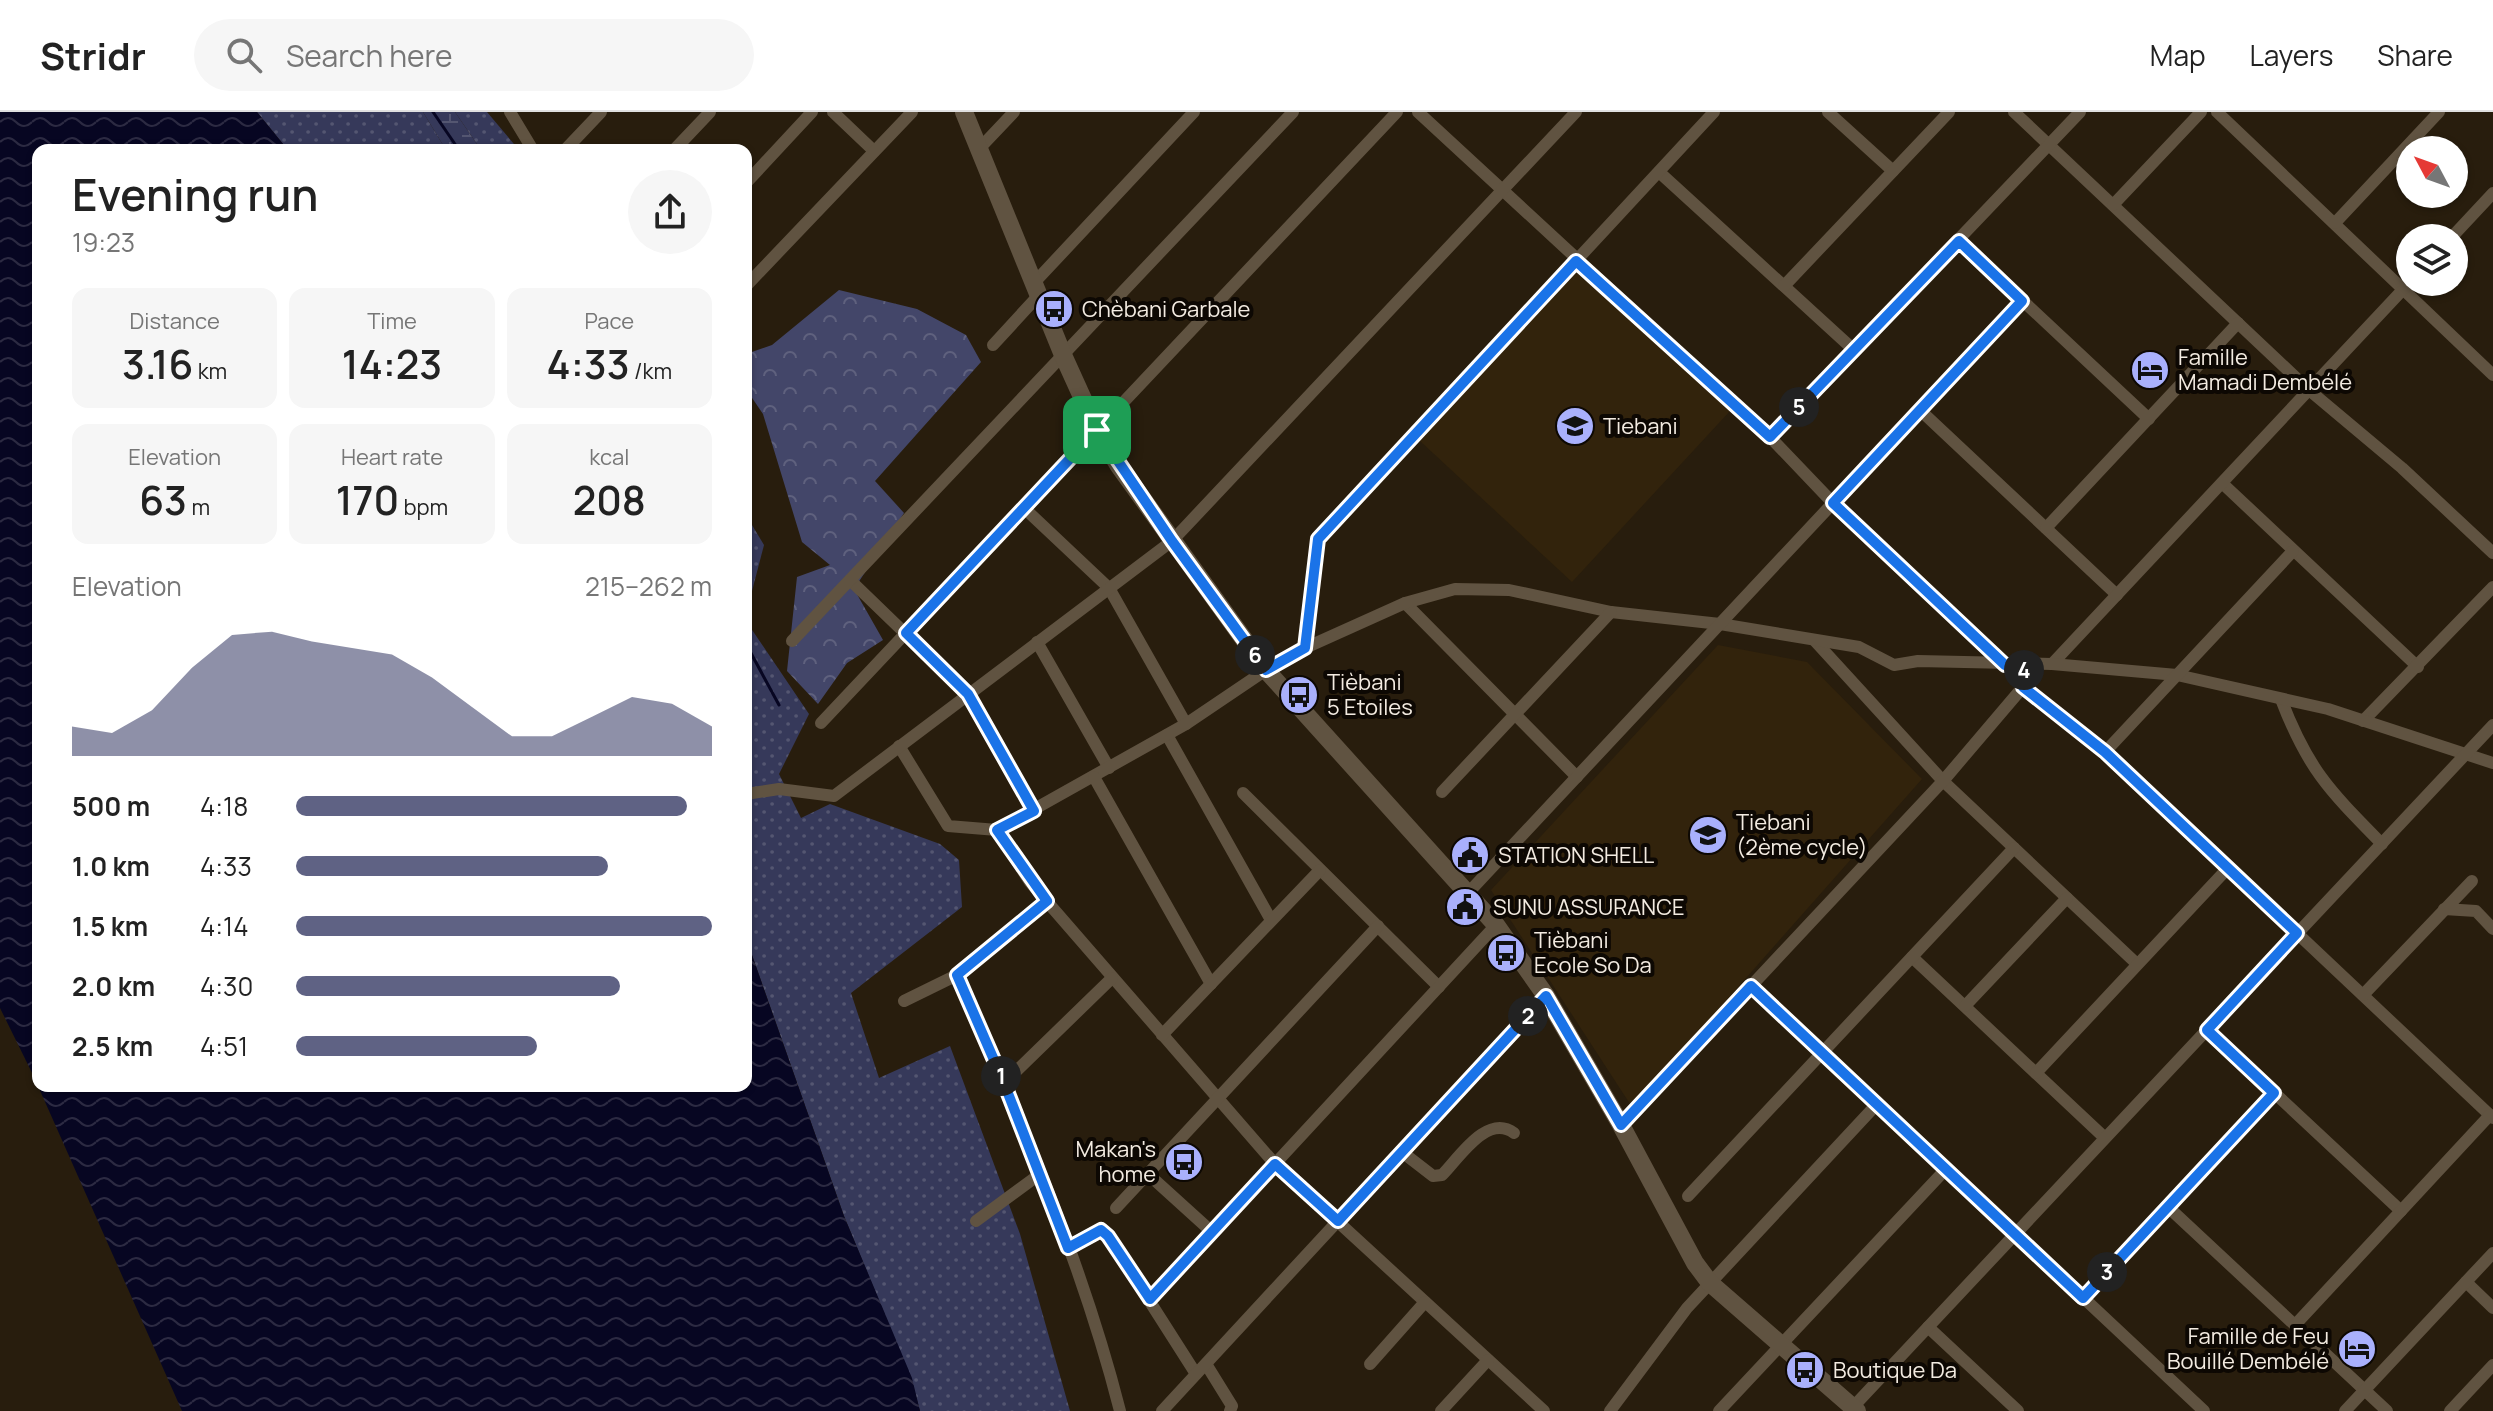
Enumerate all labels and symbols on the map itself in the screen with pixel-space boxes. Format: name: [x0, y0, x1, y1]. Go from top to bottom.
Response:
north arrow: [2396, 136, 2468, 208]
bus stop icon: Chèbani Garbale: [1033, 288, 1075, 330]
place label: Chèbani Garbale: [1082, 294, 1251, 324]
place label: Famille Mamadi Dembélé: [2178, 342, 2352, 397]
hotel icon: Famille Mamadi Dembélé: [2129, 349, 2171, 391]
pin: 5: [1779, 387, 1819, 427]
pin: [1063, 396, 1131, 464]
school or university icon: Tiebani: [1554, 405, 1596, 447]
place label: Tiebani: [1603, 411, 1678, 441]
pin: 6: [1235, 635, 1275, 675]
pin: 4: [2004, 650, 2044, 690]
place label: Tièbani 5 Etoiles: [1327, 667, 1413, 722]
bus stop icon: Tièbani 5 Etoiles: [1278, 674, 1320, 716]
place label: Tiebani (2ème cycle): [1736, 807, 1868, 862]
school or university icon: Tiebani (2ème cycle): [1687, 814, 1729, 856]
public building icon: STATION SHELL: [1449, 834, 1491, 876]
place label: STATION SHELL: [1498, 840, 1654, 870]
public building icon: SUNU ASSURANCE: [1444, 886, 1486, 928]
place label: SUNU ASSURANCE: [1493, 892, 1684, 922]
place label: Tièbani Ecole So Da: [1534, 925, 1652, 980]
bus stop icon: Tièbani Ecole So Da: [1485, 932, 1527, 974]
pin: 2: [1508, 996, 1548, 1036]
pin: 1: [981, 1056, 1021, 1096]
place label: Makan's home: [1075, 1134, 1156, 1189]
bus stop icon: Makan's home: [1163, 1141, 1205, 1183]
pin: 3: [2087, 1252, 2127, 1292]
place label: Famille de Feu Bouillé Dembélé: [2167, 1321, 2329, 1376]
hotel icon: Famille de Feu Bouillé Dembélé: [2336, 1328, 2378, 1370]
bus stop icon: Boutique Da: [1784, 1349, 1826, 1391]
place label: Boutique Da: [1833, 1355, 1957, 1385]

